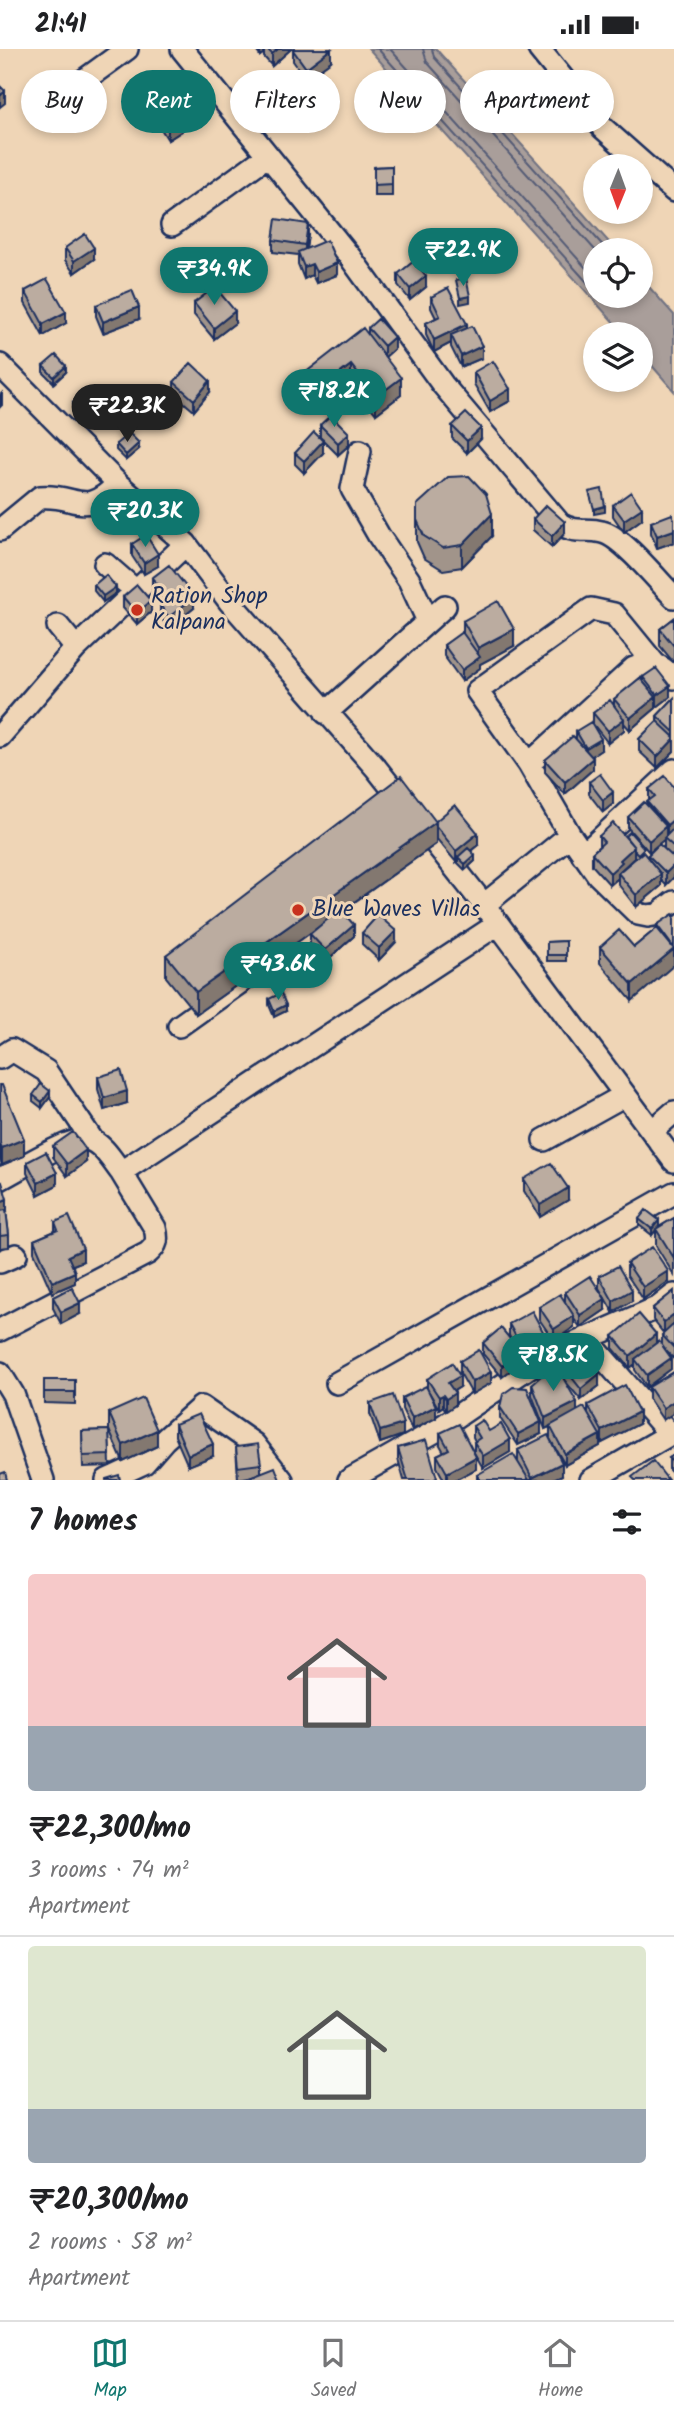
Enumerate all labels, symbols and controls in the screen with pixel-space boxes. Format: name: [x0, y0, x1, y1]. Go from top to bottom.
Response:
text: 21:41: [35, 4, 86, 46]
chip: Buy: [21, 70, 107, 133]
chip: Rent: [121, 70, 216, 133]
chip: Filters: [230, 70, 340, 133]
chip: New: [354, 70, 446, 133]
chip: Apartment: [460, 70, 614, 133]
north arrow: [583, 154, 653, 224]
map controls: [583, 154, 653, 392]
pin: ₹22.9K: [406, 229, 520, 288]
text: ₹22.9K: [424, 233, 502, 269]
button: locate: [583, 238, 653, 308]
pin: ₹34.9K: [157, 247, 271, 307]
text: ₹34.9K: [176, 252, 252, 288]
button: layers: [583, 322, 653, 392]
pin: ₹18.2K: [277, 369, 391, 429]
text: ₹18.2K: [297, 374, 371, 410]
pin: ₹22.3K: [70, 385, 184, 444]
text: ₹22.3K: [88, 389, 166, 425]
pin: ₹20.3K: [88, 489, 202, 549]
text: ₹20.3K: [106, 494, 184, 530]
place label: Ration Shop Kalpana: [151, 579, 267, 641]
marker: Ration Shop Kalpana: [129, 602, 145, 618]
place label: Blue Waves Villas: [312, 892, 481, 928]
marker: Blue Waves Villas: [290, 902, 306, 918]
pin: ₹43.6K: [221, 943, 335, 1002]
text: ₹43.6K: [240, 947, 316, 983]
pin: ₹18.5K: [496, 1333, 610, 1393]
text: ₹18.5K: [517, 1338, 589, 1374]
text: 7 homes: [28, 1498, 138, 1546]
icon: filters: [608, 1503, 646, 1541]
icon: home: [274, 1620, 400, 1746]
text: ₹22,300/mo: [28, 1805, 191, 1853]
text: 3 rooms · 74 m²: [28, 1853, 189, 1889]
text: Apartment: [28, 1889, 130, 1925]
icon: home: [274, 1992, 400, 2118]
text: ₹20,300/mo: [28, 2177, 189, 2225]
text: 2 rooms · 58 m²: [28, 2225, 192, 2261]
text: Apartment: [28, 2261, 130, 2297]
tab: Map: [91, 2334, 129, 2406]
tab: Saved: [311, 2334, 356, 2406]
tab: Home: [538, 2334, 583, 2406]

